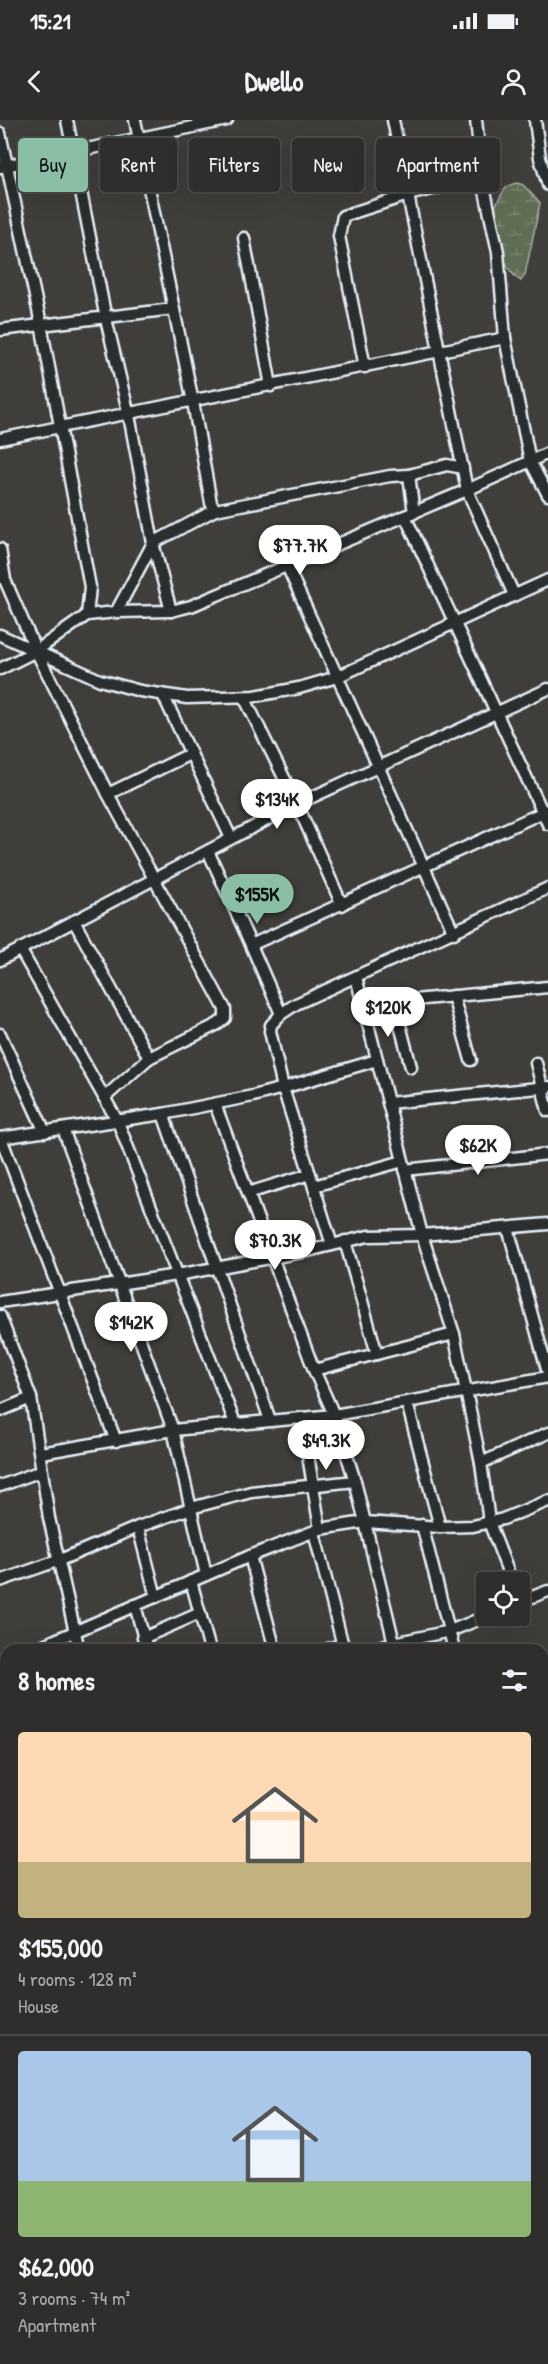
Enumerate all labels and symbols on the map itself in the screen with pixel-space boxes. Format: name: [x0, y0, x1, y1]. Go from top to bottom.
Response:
pin: $77.7K: [251, 525, 349, 576]
pin: $134K: [235, 779, 319, 830]
pin: $155K: [215, 874, 299, 925]
pin: $120K: [346, 987, 430, 1038]
pin: $62K: [442, 1125, 514, 1176]
pin: $70.3K: [226, 1220, 324, 1271]
pin: $142K: [89, 1302, 173, 1353]
pin: $49.3K: [277, 1420, 375, 1471]

